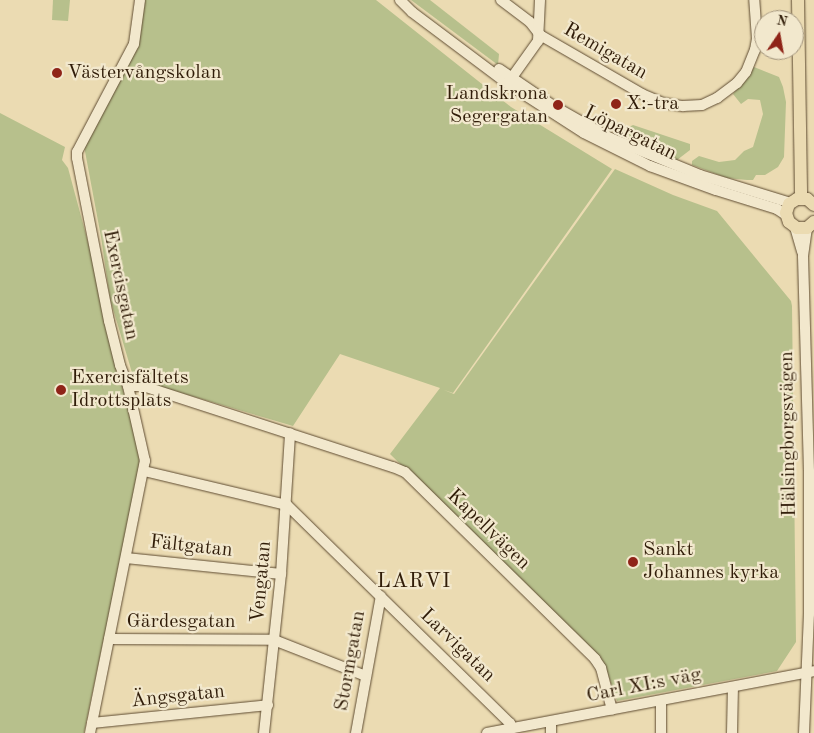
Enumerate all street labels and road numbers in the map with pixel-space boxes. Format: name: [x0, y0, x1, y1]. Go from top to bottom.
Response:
street label: Remigatan: [559, 18, 651, 86]
street label: Löpargatan: [580, 101, 680, 167]
street label: Exercisgatan: [97, 228, 143, 342]
street label: Hälsingborgsvägen: [776, 351, 802, 517]
street label: Kapellvägen: [441, 484, 535, 576]
street label: Fältgatan: [148, 531, 234, 563]
street label: Vengatan: [246, 540, 278, 624]
street label: Larvigatan: [414, 604, 500, 688]
street label: Stormgatan: [330, 609, 372, 713]
street label: Gärdesgatan: [126, 610, 236, 634]
street label: Carl XI:s väg: [585, 663, 703, 709]
street label: Ängsgatan: [130, 680, 226, 714]

